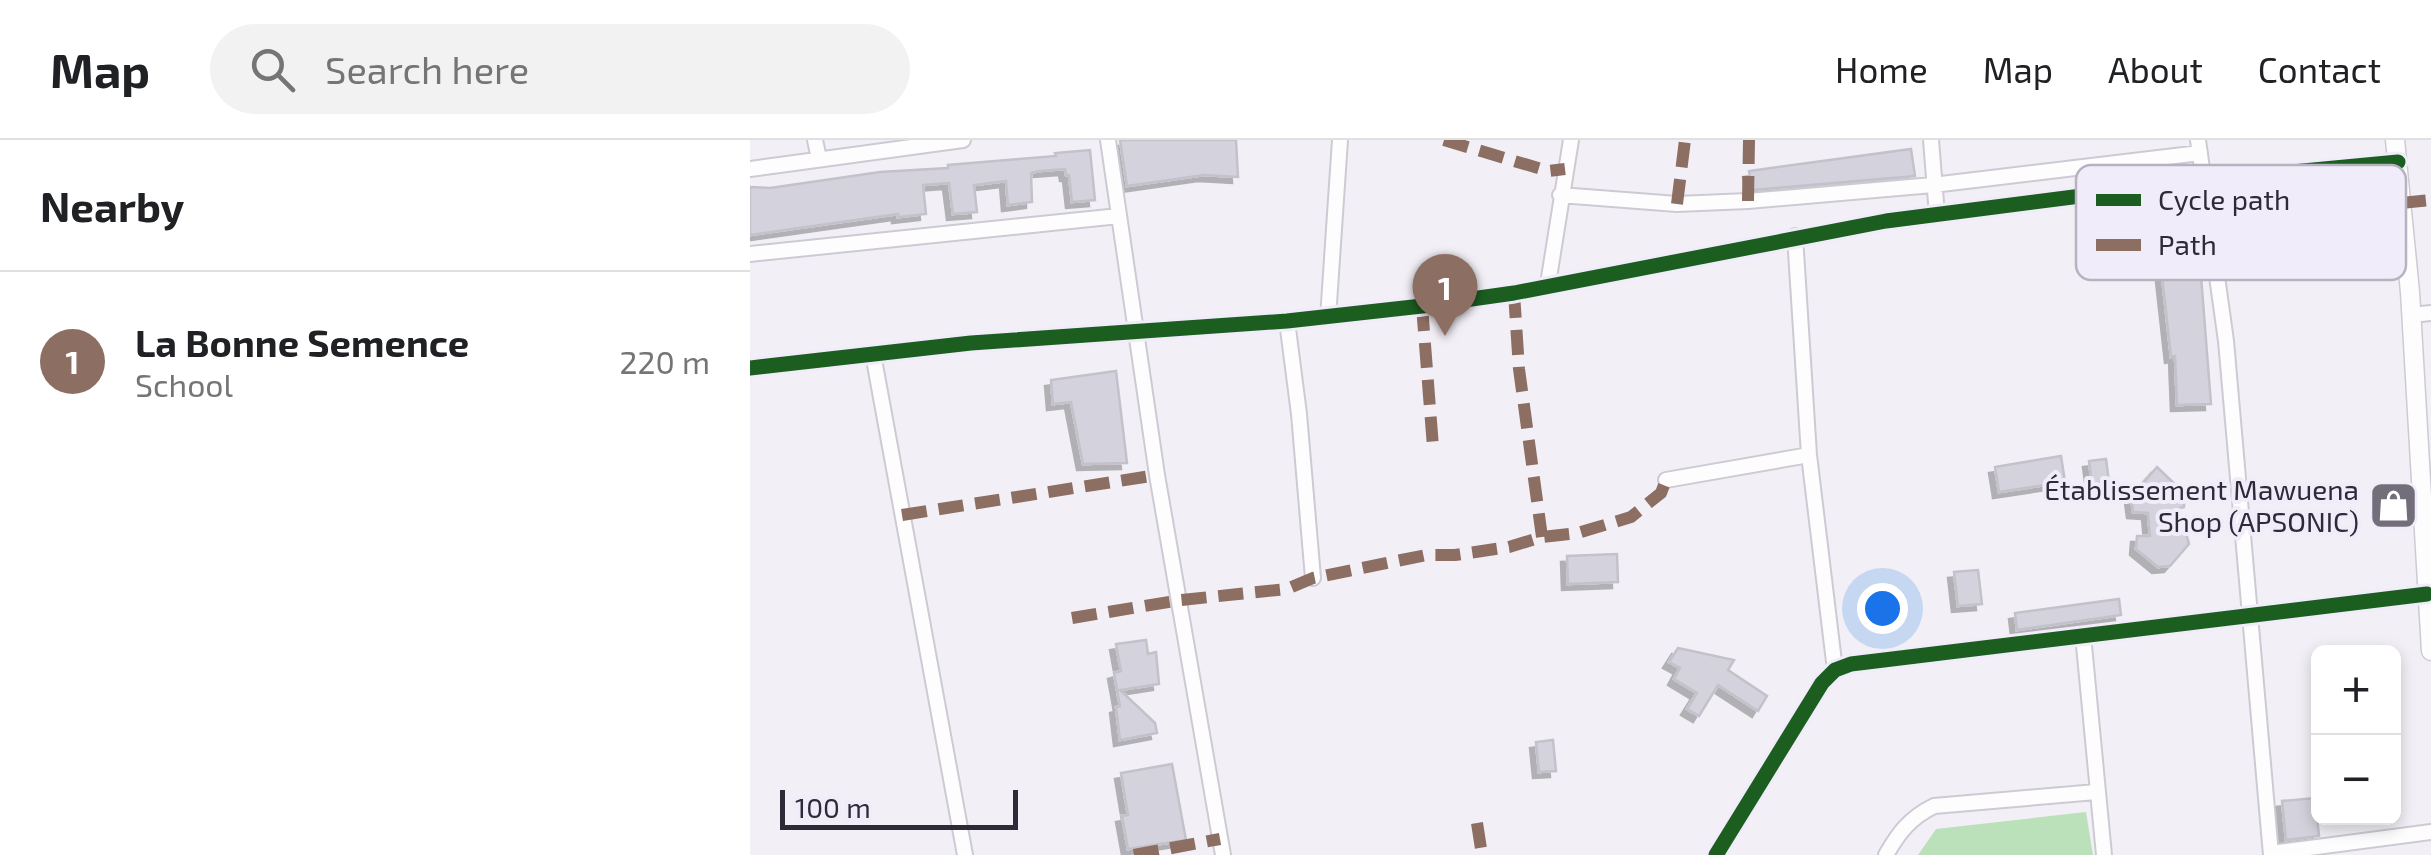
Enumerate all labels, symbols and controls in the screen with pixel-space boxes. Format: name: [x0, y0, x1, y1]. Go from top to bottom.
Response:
search box: [210, 24, 910, 114]
text: Map: [50, 40, 150, 98]
icon: search: [245, 42, 300, 97]
text: Search here: [325, 46, 529, 92]
text: Home: [1835, 48, 1928, 90]
text: Map: [1983, 48, 2053, 90]
text: About: [2108, 48, 2203, 90]
text: Contact: [2258, 48, 2381, 90]
legend: [2076, 165, 2406, 280]
text: Nearby: [40, 180, 184, 230]
text: Cycle path: [2158, 182, 2290, 216]
text: Path: [2158, 227, 2217, 261]
pin: 1: [1412, 254, 1478, 336]
text: La Bonne Semence: [135, 319, 469, 365]
text: 1: [66, 342, 79, 380]
text: 220 m: [620, 342, 710, 380]
text: School: [135, 365, 233, 403]
place label: Établissement Mawuena Shop (APSONIC): [2044, 472, 2359, 538]
shop icon: Établissement Mawuena Shop (APSONIC): [2368, 479, 2420, 531]
your location: [1857, 583, 1908, 634]
map controls: [2311, 645, 2401, 825]
button: +: [2311, 645, 2401, 735]
button: −: [2311, 735, 2401, 825]
scale bar: [780, 785, 1018, 830]
text: 100 m: [795, 790, 871, 824]

